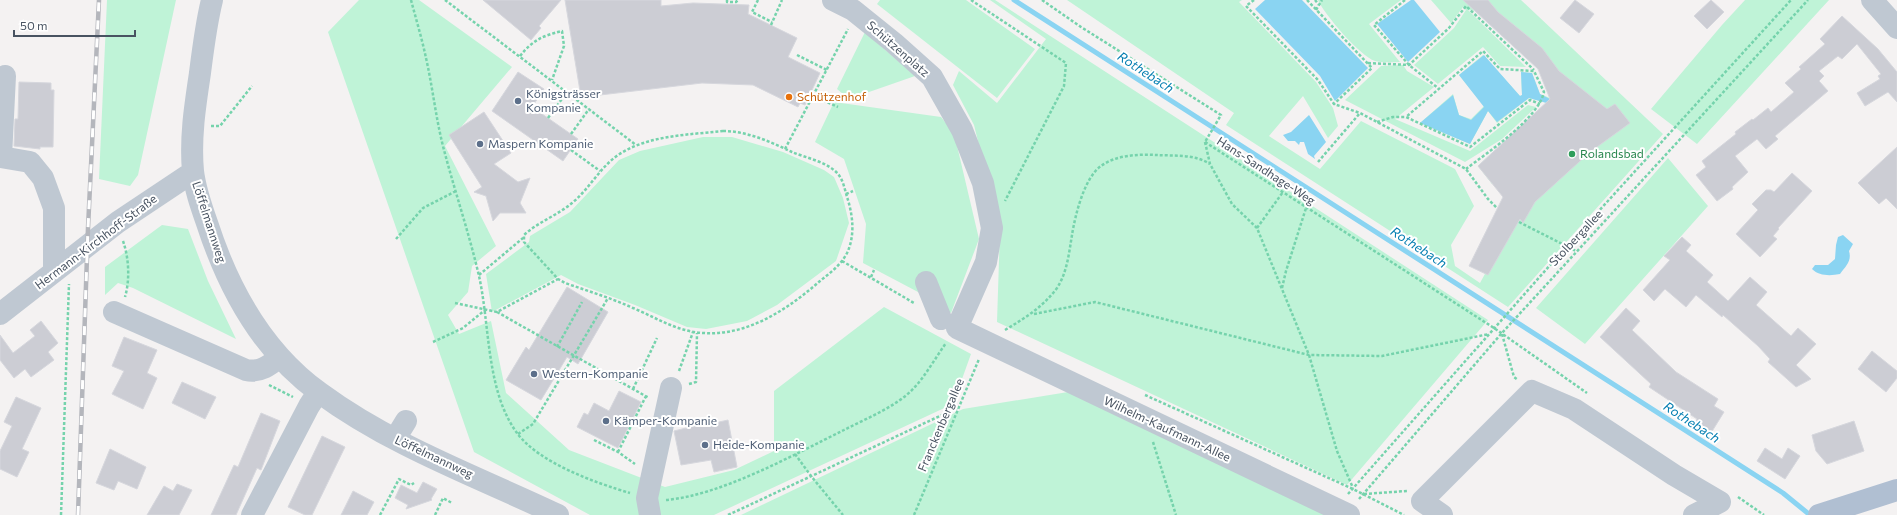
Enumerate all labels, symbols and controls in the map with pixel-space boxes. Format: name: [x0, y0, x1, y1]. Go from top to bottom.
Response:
scale bar: [14, 12, 135, 38]
street label: Schützenplatz: [865, 17, 933, 79]
text: 50 m: [20, 18, 48, 32]
water label: Rothebach: [1115, 48, 1177, 96]
place label: Königsträsser Kompanie: [526, 86, 601, 114]
place label: Schützenhof: [797, 89, 867, 103]
marker: Schützenhof: [784, 92, 794, 102]
marker: Königsträsser Kompanie: [513, 96, 523, 106]
street label: Hans-Sandhage-Weg: [1215, 133, 1319, 207]
place label: Maspern Kompanie: [488, 136, 593, 150]
marker: Maspern Kompanie: [475, 139, 485, 149]
place label: Rolandsbad: [1580, 146, 1644, 160]
marker: Rolandsbad: [1567, 149, 1577, 159]
street label: Löffelmannweg: [190, 179, 230, 265]
street label: Hermann-Kirchhoff-Straße: [32, 191, 159, 292]
street label: Stolbergallee: [1546, 206, 1605, 268]
water label: Rothebach: [1388, 223, 1450, 271]
place label: Western-Kompanie: [542, 366, 648, 380]
marker: Western-Kompanie: [529, 369, 539, 379]
street label: Franckenbergallee: [914, 376, 966, 473]
street label: Wilhelm-Kaufmann-Allee: [1102, 393, 1233, 464]
water label: Rothebach: [1661, 398, 1723, 446]
place label: Kämper-Kompanie: [614, 413, 717, 427]
marker: Kämper-Kompanie: [601, 416, 611, 426]
street label: Löffelmannweg: [393, 432, 476, 481]
place label: Heide-Kompanie: [713, 437, 805, 451]
marker: Heide-Kompanie: [700, 440, 710, 450]

